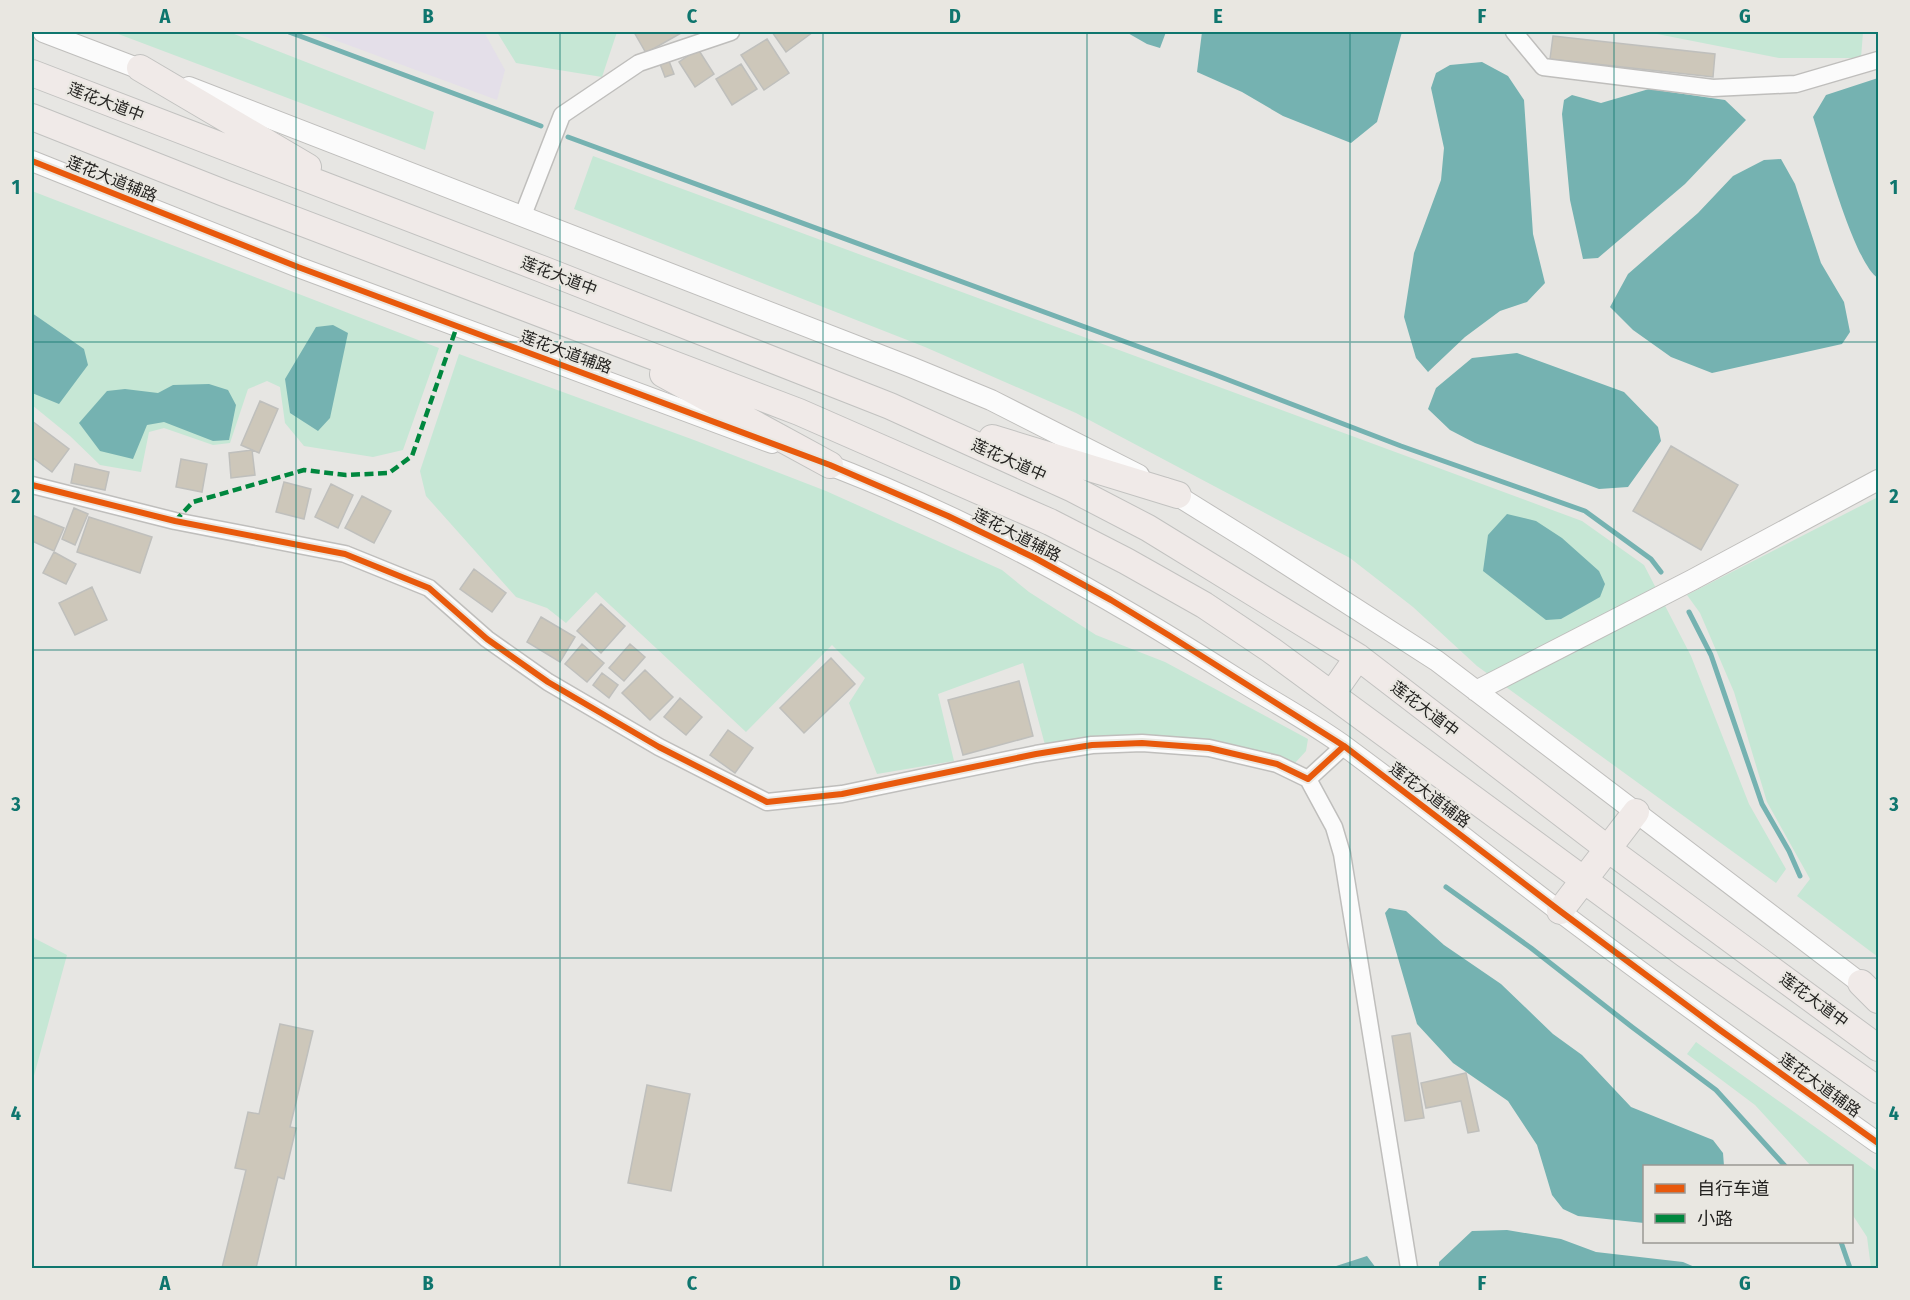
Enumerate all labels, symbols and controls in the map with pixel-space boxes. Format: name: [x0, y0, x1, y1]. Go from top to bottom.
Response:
text: A: [159, 4, 172, 28]
text: B: [422, 4, 434, 28]
text: C: [687, 4, 698, 28]
text: D: [949, 4, 961, 28]
text: E: [1213, 4, 1223, 28]
text: F: [1478, 4, 1487, 28]
text: G: [1739, 4, 1751, 28]
street label: 莲花大道中: [65, 79, 147, 125]
street label: 莲花大道辅路: [64, 152, 160, 206]
text: 1: [12, 175, 20, 199]
text: 1: [1890, 175, 1898, 199]
street label: 莲花大道中: [518, 253, 600, 299]
street label: 莲花大道辅路: [518, 327, 614, 377]
street label: 莲花大道中: [969, 435, 1049, 485]
text: 2: [10, 484, 21, 508]
text: 2: [1888, 484, 1899, 508]
street label: 莲花大道辅路: [970, 505, 1064, 565]
street label: 莲花大道中: [1387, 677, 1463, 741]
street label: 莲花大道辅路: [1386, 759, 1474, 831]
text: 3: [10, 792, 21, 816]
text: 3: [1888, 792, 1899, 816]
street label: 莲花大道中: [1776, 969, 1852, 1031]
street label: 莲花大道辅路: [1776, 1049, 1864, 1121]
text: 4: [11, 1101, 21, 1125]
text: 4: [1889, 1101, 1899, 1125]
legend: [1643, 1165, 1853, 1243]
text: 自行车道: [1697, 1178, 1769, 1200]
text: 小路: [1697, 1208, 1733, 1230]
text: A: [159, 1271, 172, 1295]
text: B: [422, 1271, 434, 1295]
text: C: [687, 1271, 698, 1295]
text: D: [949, 1271, 961, 1295]
text: E: [1213, 1271, 1223, 1295]
text: F: [1478, 1271, 1487, 1295]
text: G: [1739, 1271, 1751, 1295]

